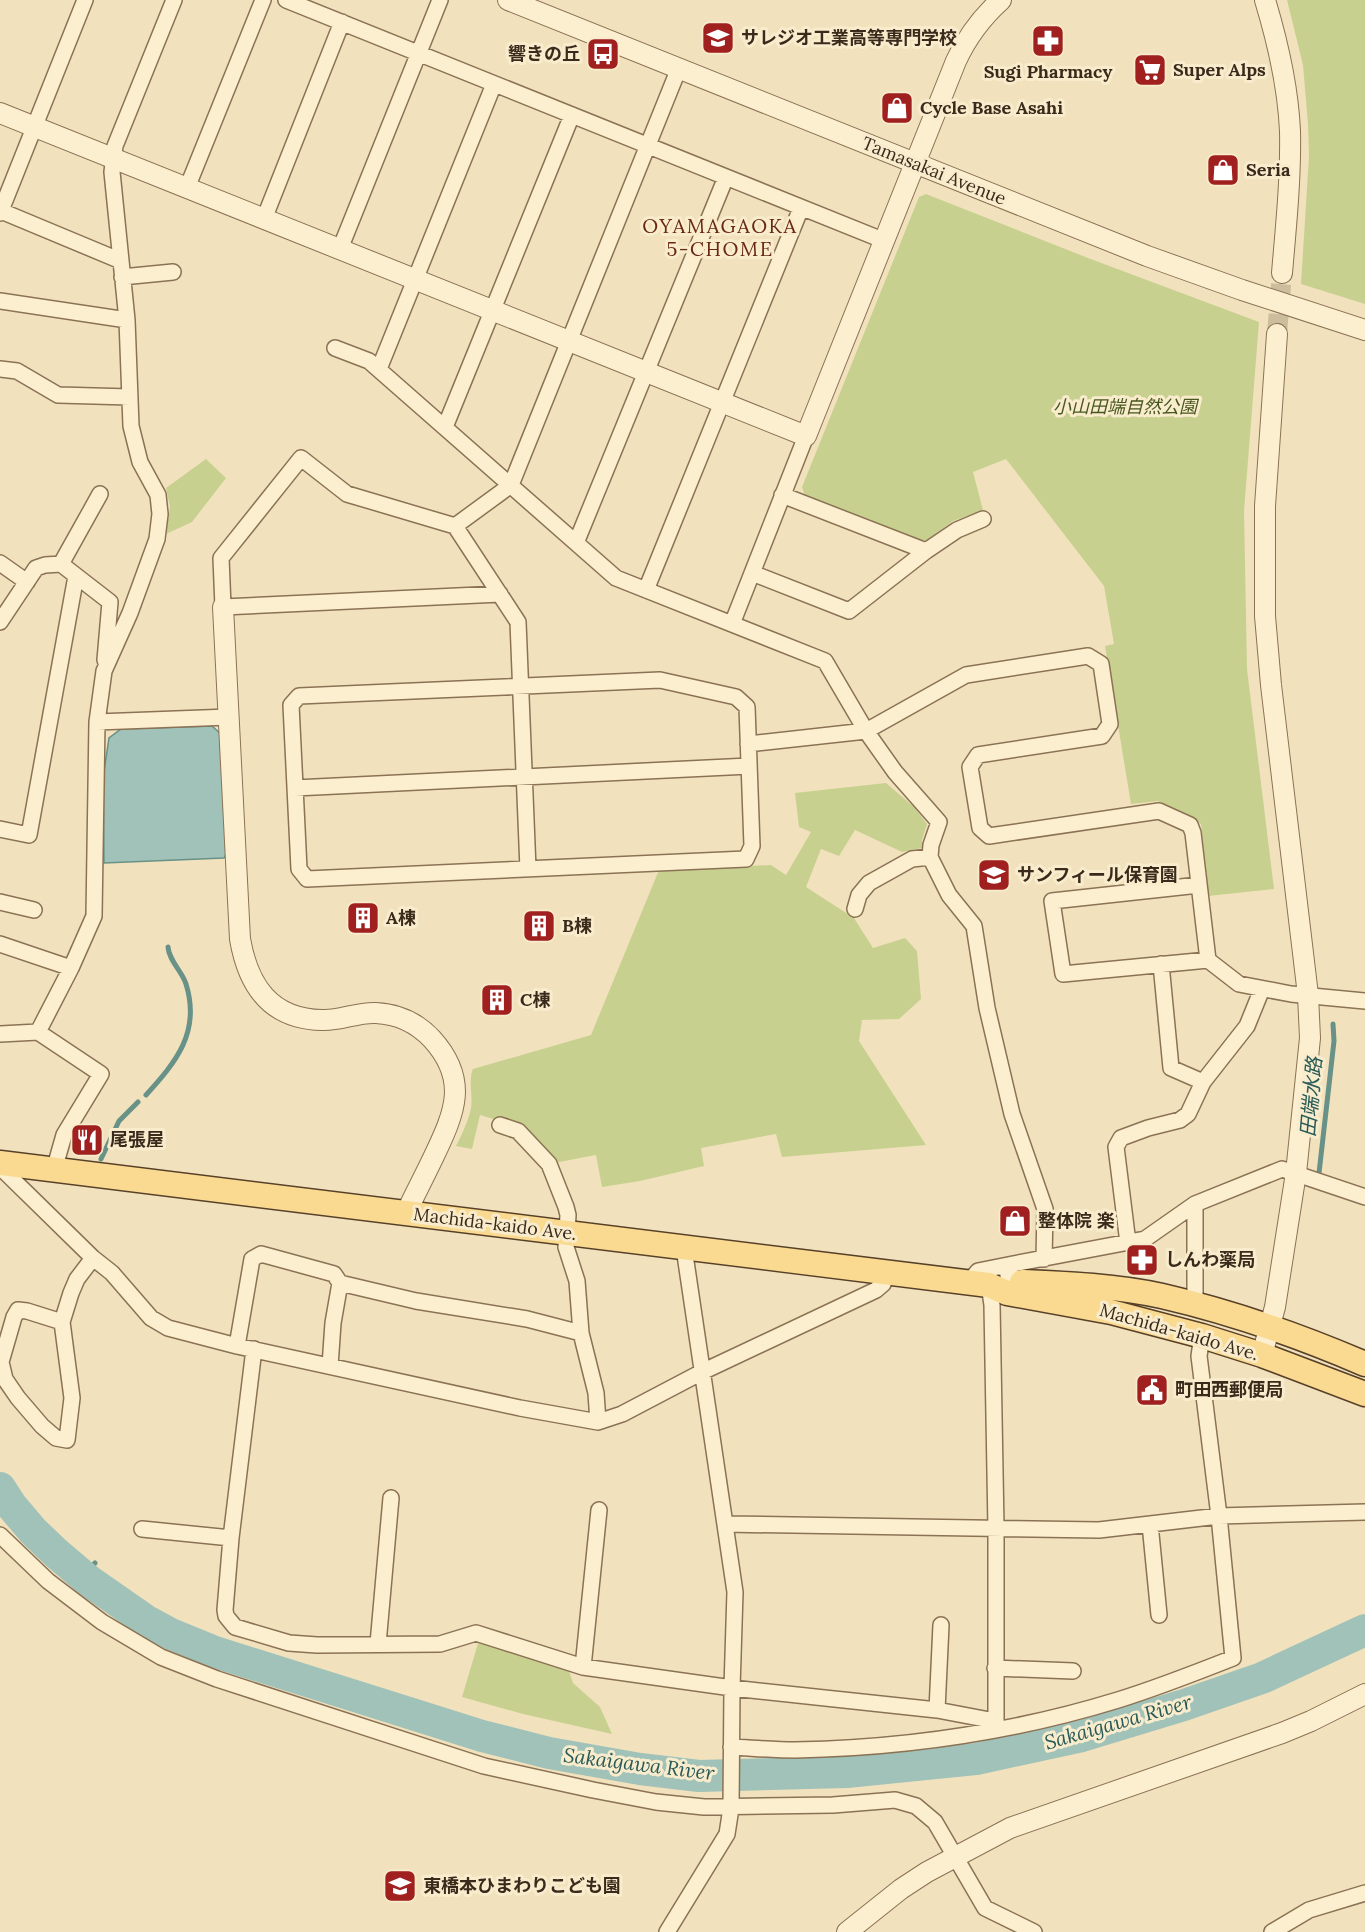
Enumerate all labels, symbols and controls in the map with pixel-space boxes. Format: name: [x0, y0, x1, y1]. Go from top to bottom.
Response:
school or university icon: サレジオ工業高等専門学校: [700, 20, 736, 56]
pharmacy icon: Sugi Pharmacy: [1030, 23, 1066, 59]
place label: サレジオ工業高等専門学校: [741, 26, 957, 49]
bus stop icon: 響きの丘: [585, 36, 621, 72]
place label: 響きの丘: [508, 42, 580, 65]
supermarket icon: Super Alps: [1132, 52, 1168, 88]
place label: Super Alps: [1173, 58, 1266, 81]
place label: Sugi Pharmacy: [984, 60, 1112, 83]
shop icon: Cycle Base Asahi: [879, 90, 915, 126]
place label: Cycle Base Asahi: [920, 96, 1063, 119]
street label: Tamasakai Avenue: [859, 131, 1010, 210]
shop icon: Seria: [1205, 152, 1241, 188]
place label: Seria: [1246, 158, 1291, 181]
district label: OYAMAGAOKA 5-CHOME: [642, 213, 798, 261]
park label: 小山田端自然公園: [1053, 395, 1200, 418]
school or university icon: サンフィール保育園: [976, 857, 1012, 893]
place label: サンフィール保育園: [1017, 863, 1178, 886]
building icon: A棟: [345, 900, 381, 936]
place label: A棟: [386, 906, 416, 929]
building icon: B棟: [521, 908, 557, 944]
place label: B棟: [562, 914, 592, 937]
building icon: C棟: [479, 982, 515, 1018]
place label: C棟: [520, 988, 550, 1011]
water label: 田端水路: [1295, 1054, 1327, 1138]
restaurant icon: 尾張屋: [69, 1122, 105, 1158]
place label: 尾張屋: [110, 1128, 164, 1151]
street label: Machida-kaido Ave.: [412, 1202, 578, 1245]
shop icon: 整体院 楽: [997, 1203, 1033, 1239]
place label: 整体院 楽: [1038, 1209, 1115, 1232]
pharmacy icon: しんわ薬局: [1124, 1242, 1160, 1278]
place label: しんわ薬局: [1165, 1248, 1255, 1271]
street label: Machida-kaido Ave.: [1097, 1298, 1261, 1365]
public building icon: 町田西郵便局: [1134, 1372, 1170, 1408]
place label: 町田西郵便局: [1175, 1378, 1283, 1401]
water label: Sakaigawa River: [1041, 1688, 1195, 1754]
water label: Sakaigawa River: [562, 1742, 717, 1785]
school or university icon: 東橋本ひまわりこども園: [382, 1868, 418, 1904]
place label: 東橋本ひまわりこども園: [423, 1874, 621, 1897]

